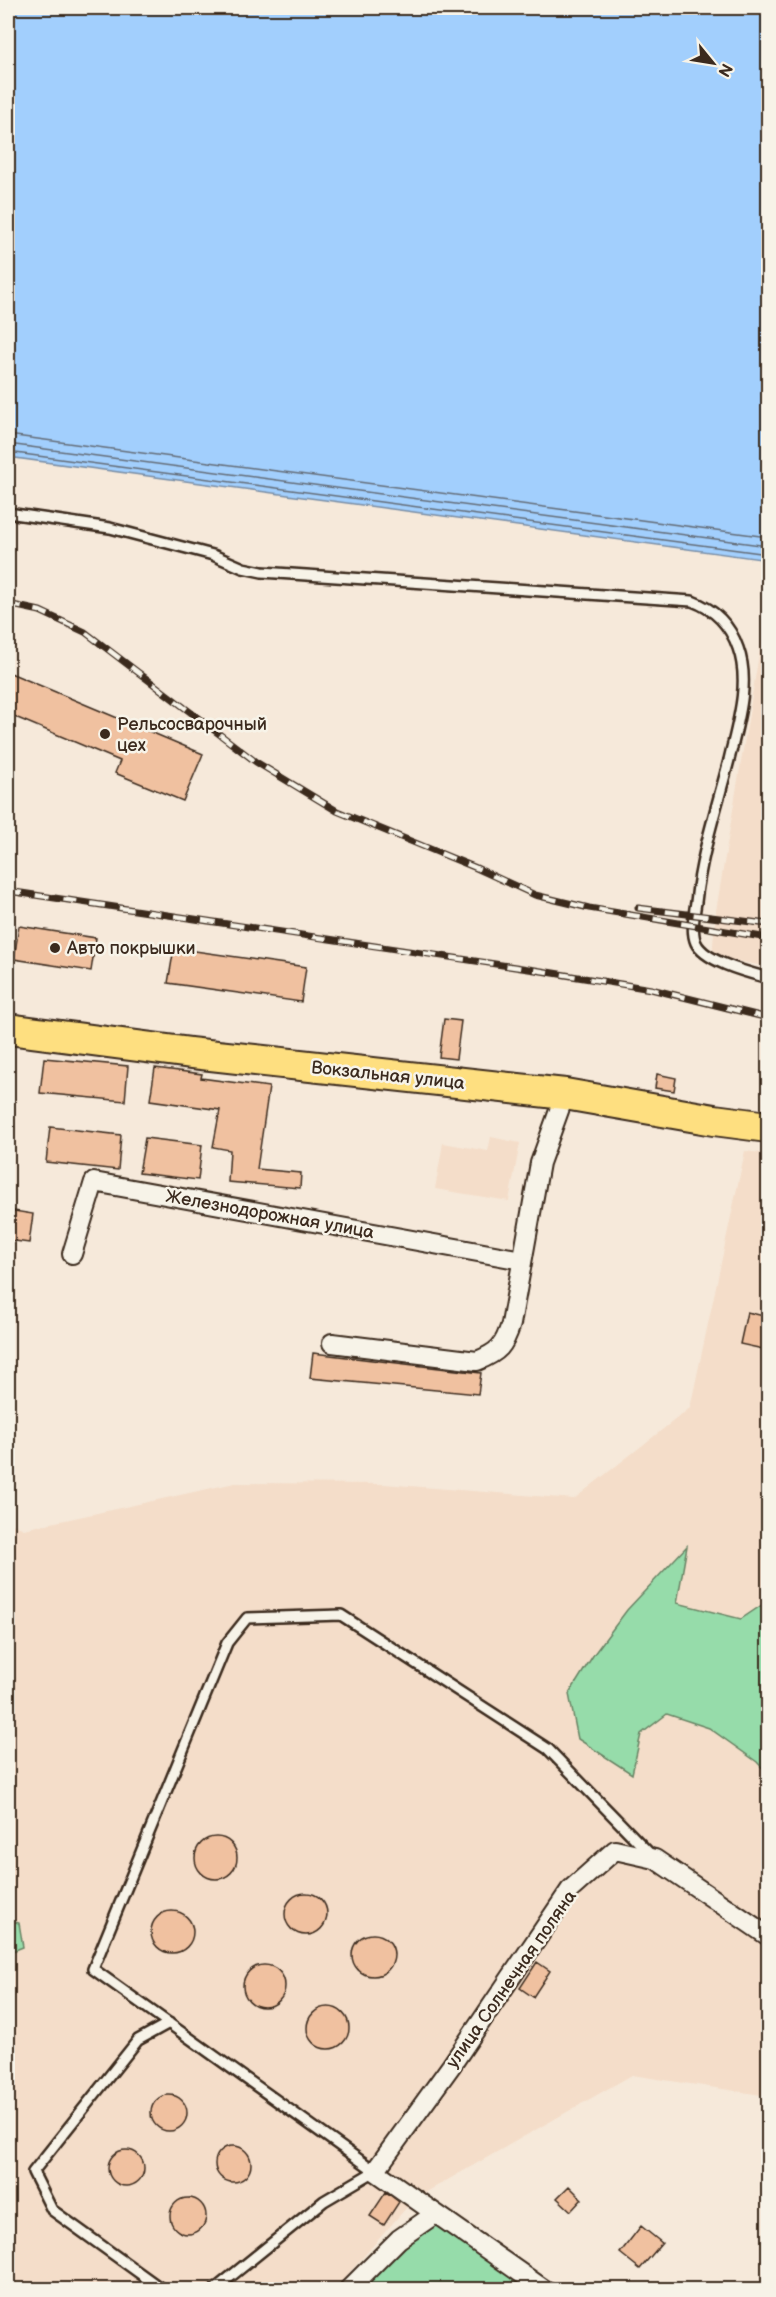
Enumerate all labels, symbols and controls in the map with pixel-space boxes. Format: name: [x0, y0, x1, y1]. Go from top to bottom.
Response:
north arrow: [683, 33, 743, 93]
text: N: [713, 60, 736, 80]
place label: Рельсосварочный цех: [117, 714, 267, 756]
marker: Рельсосварочный цех: [98, 727, 112, 741]
place label: Авто покрышки: [66, 938, 196, 959]
marker: Авто покрышки: [48, 941, 62, 955]
street label: Вокзальная улица: [310, 1057, 466, 1094]
street label: Железнодорожная улица: [164, 1186, 376, 1243]
street label: улица Солнечная поляна: [442, 1886, 581, 2072]

